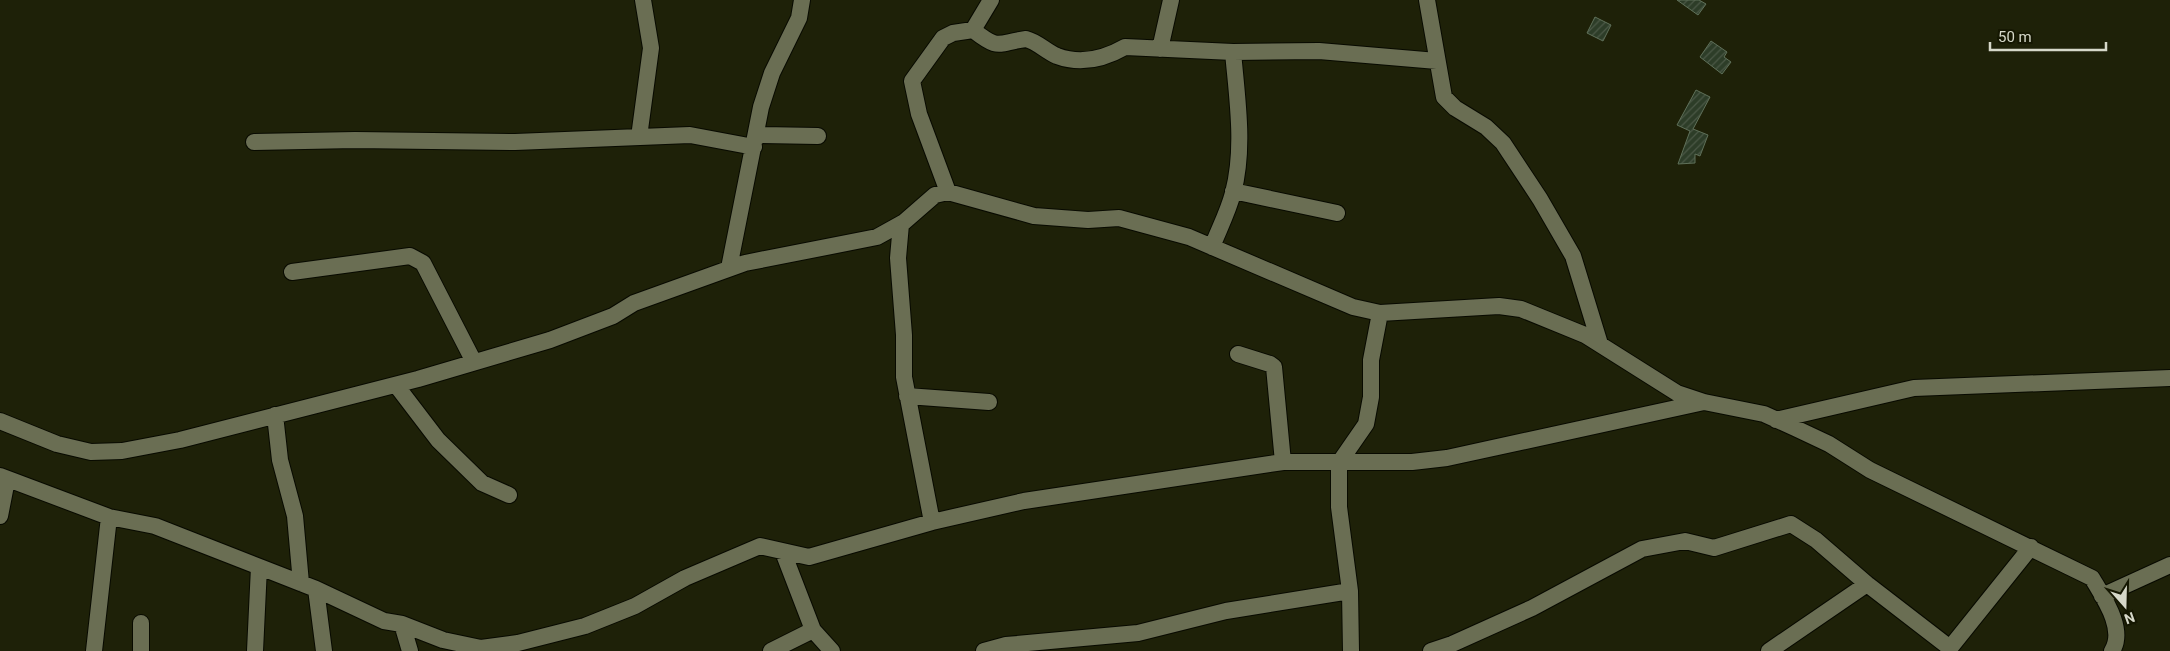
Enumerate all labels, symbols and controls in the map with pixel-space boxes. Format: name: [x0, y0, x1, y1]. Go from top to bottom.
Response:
scale bar: [1990, 20, 2106, 52]
text: 50 m: [1998, 28, 2032, 46]
north arrow: [2100, 581, 2150, 631]
text: N: [2122, 609, 2137, 627]

